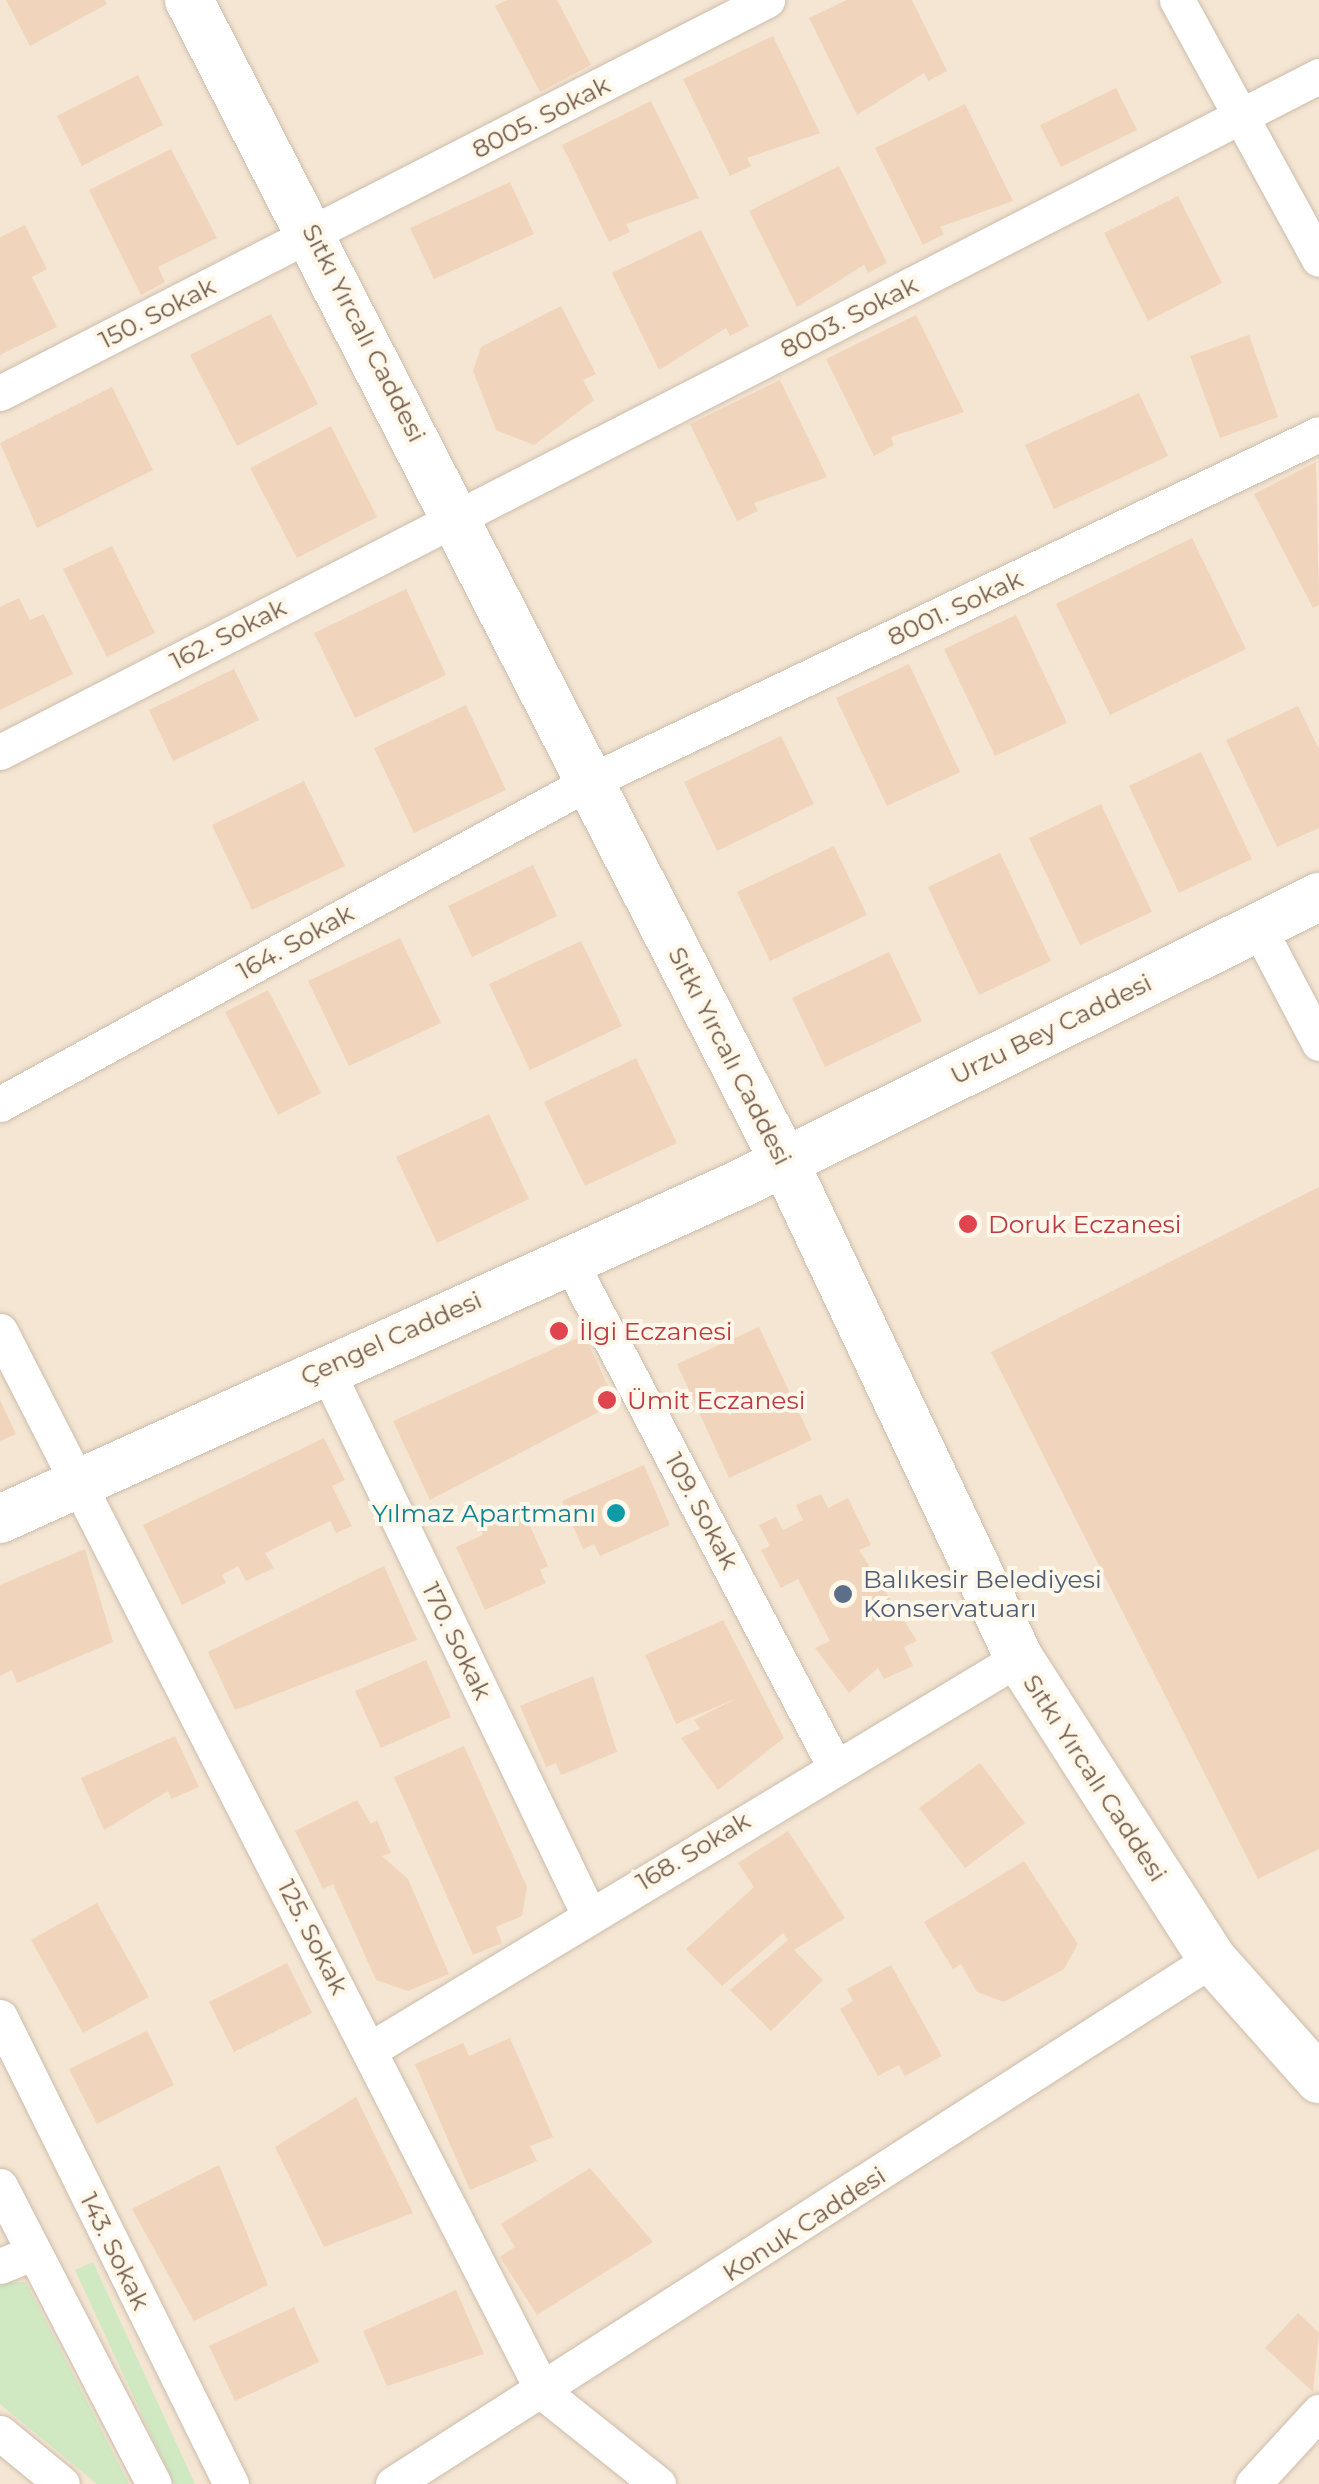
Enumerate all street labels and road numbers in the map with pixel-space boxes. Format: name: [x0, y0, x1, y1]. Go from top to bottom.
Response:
street label: 8005. Sokak: [467, 69, 615, 165]
street label: Sıtkı Yırcalı Caddesi: [296, 219, 432, 447]
street label: 8003. Sokak: [775, 270, 923, 364]
street label: 150. Sokak: [94, 271, 220, 355]
street label: 8001. Sokak: [883, 564, 1027, 652]
street label: 162. Sokak: [165, 592, 291, 676]
street label: 164. Sokak: [232, 898, 358, 986]
street label: Sıtkı Yırcalı Caddesi: [662, 942, 798, 1170]
street label: Urzu Bey Caddesi: [946, 967, 1156, 1091]
street label: Çengel Caddesi: [296, 1285, 486, 1391]
street label: 109. Sokak: [659, 1448, 745, 1574]
street label: 170. Sokak: [416, 1577, 498, 1705]
street label: Sıtkı Yırcalı Caddesi: [1017, 1669, 1173, 1887]
street label: 168. Sokak: [631, 1805, 755, 1897]
street label: 125. Sokak: [271, 1875, 355, 1999]
street label: Konuk Caddesi: [717, 2160, 891, 2288]
street label: 143. Sokak: [74, 2188, 156, 2314]

